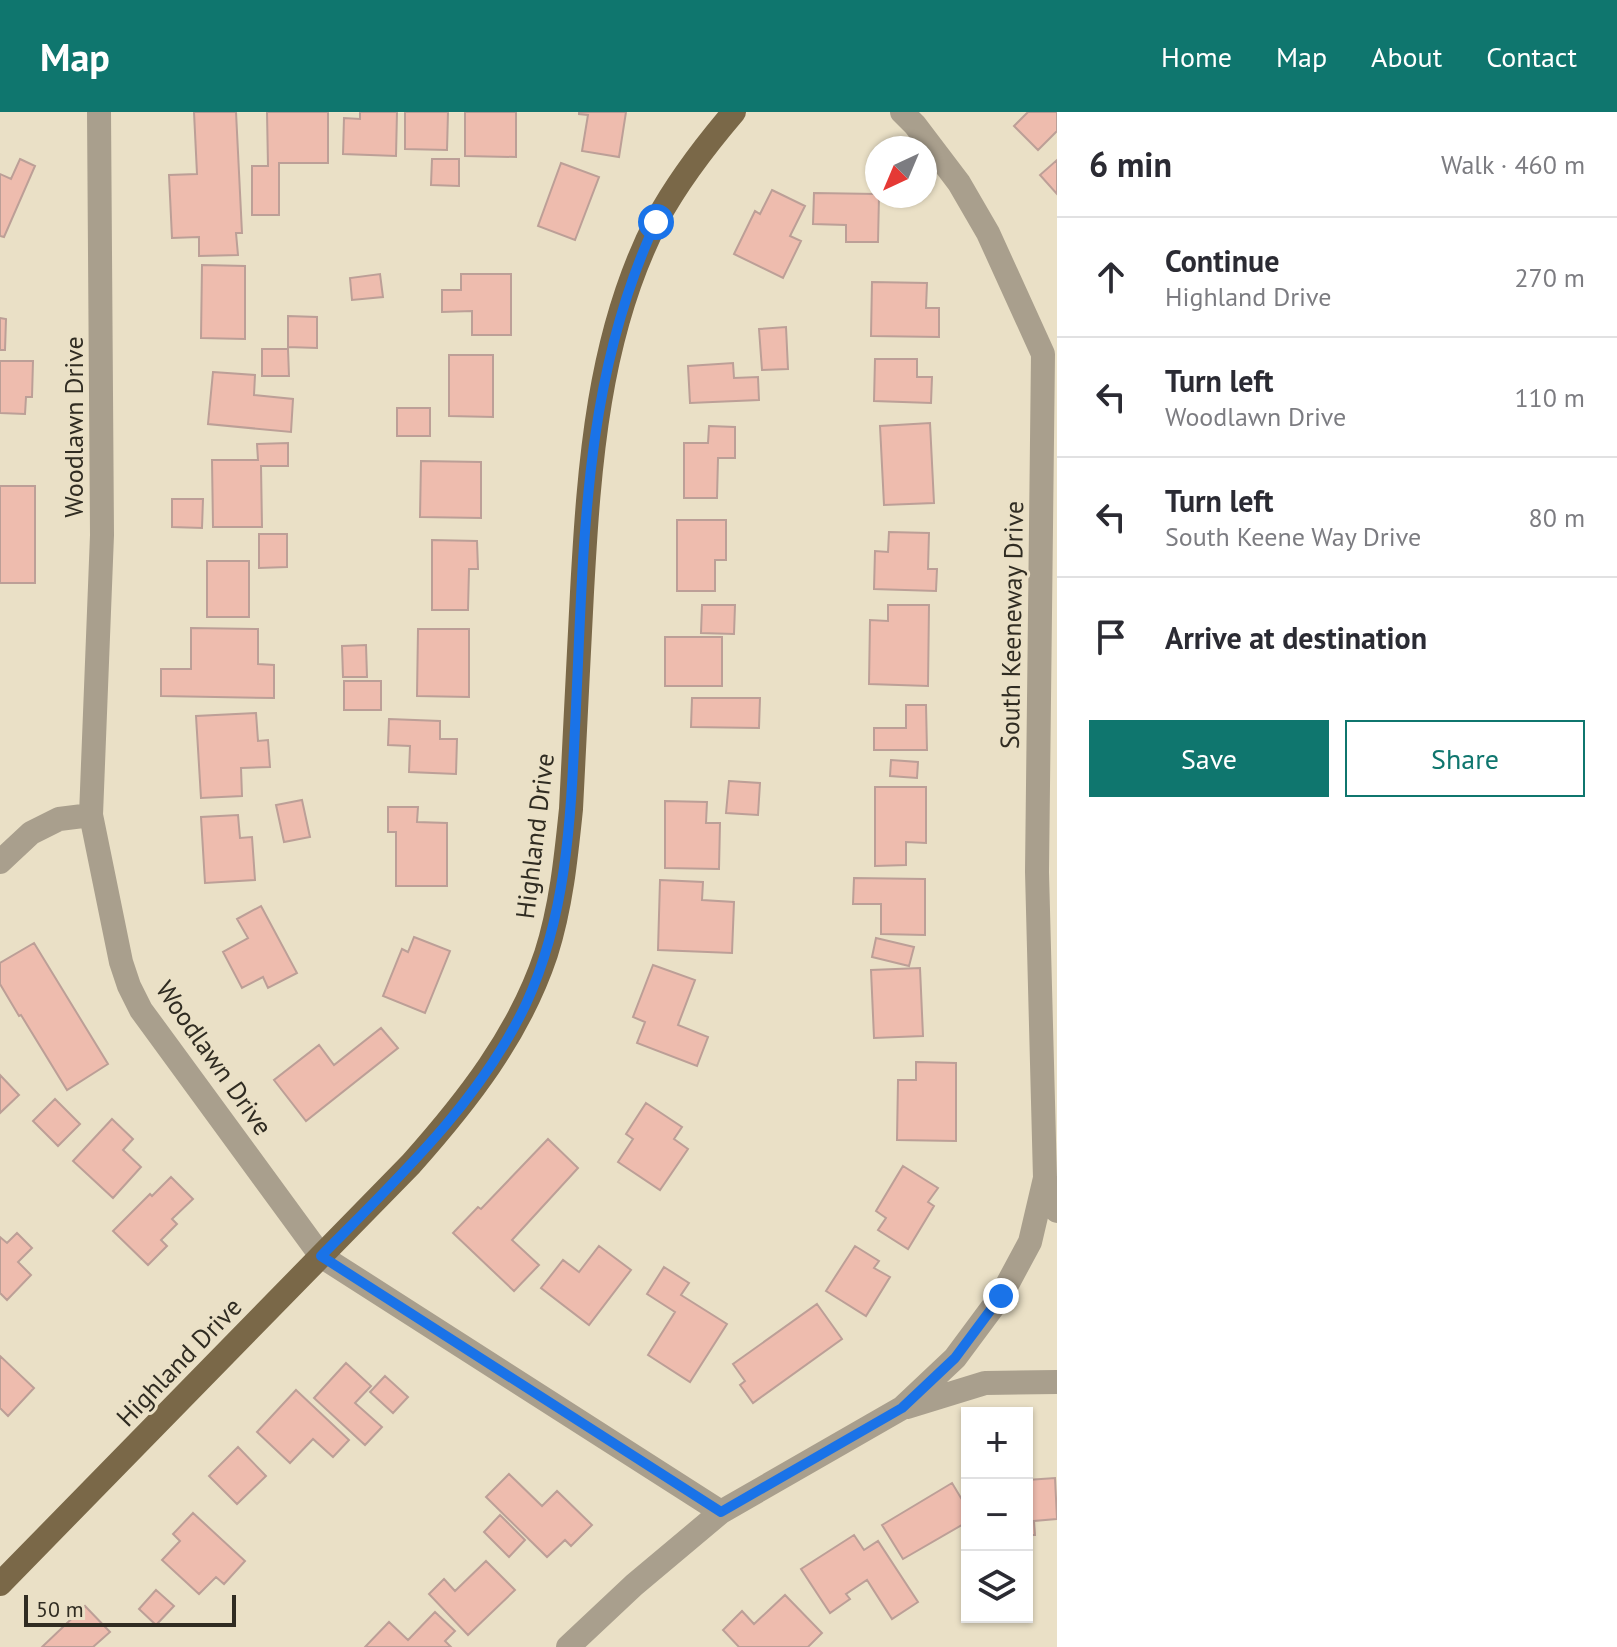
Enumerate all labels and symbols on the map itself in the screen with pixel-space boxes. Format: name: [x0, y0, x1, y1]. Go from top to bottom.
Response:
north arrow: [865, 136, 937, 208]
route start: [638, 204, 674, 240]
street label: Woodlawn Drive: [57, 336, 90, 518]
street label: South Keeneway Drive: [993, 501, 1030, 749]
street label: Highland Drive: [508, 751, 561, 921]
street label: Woodlawn Drive: [149, 974, 280, 1141]
route end: [983, 1278, 1019, 1314]
street label: Highland Drive: [109, 1290, 248, 1433]
scale bar: [24, 1591, 236, 1627]

